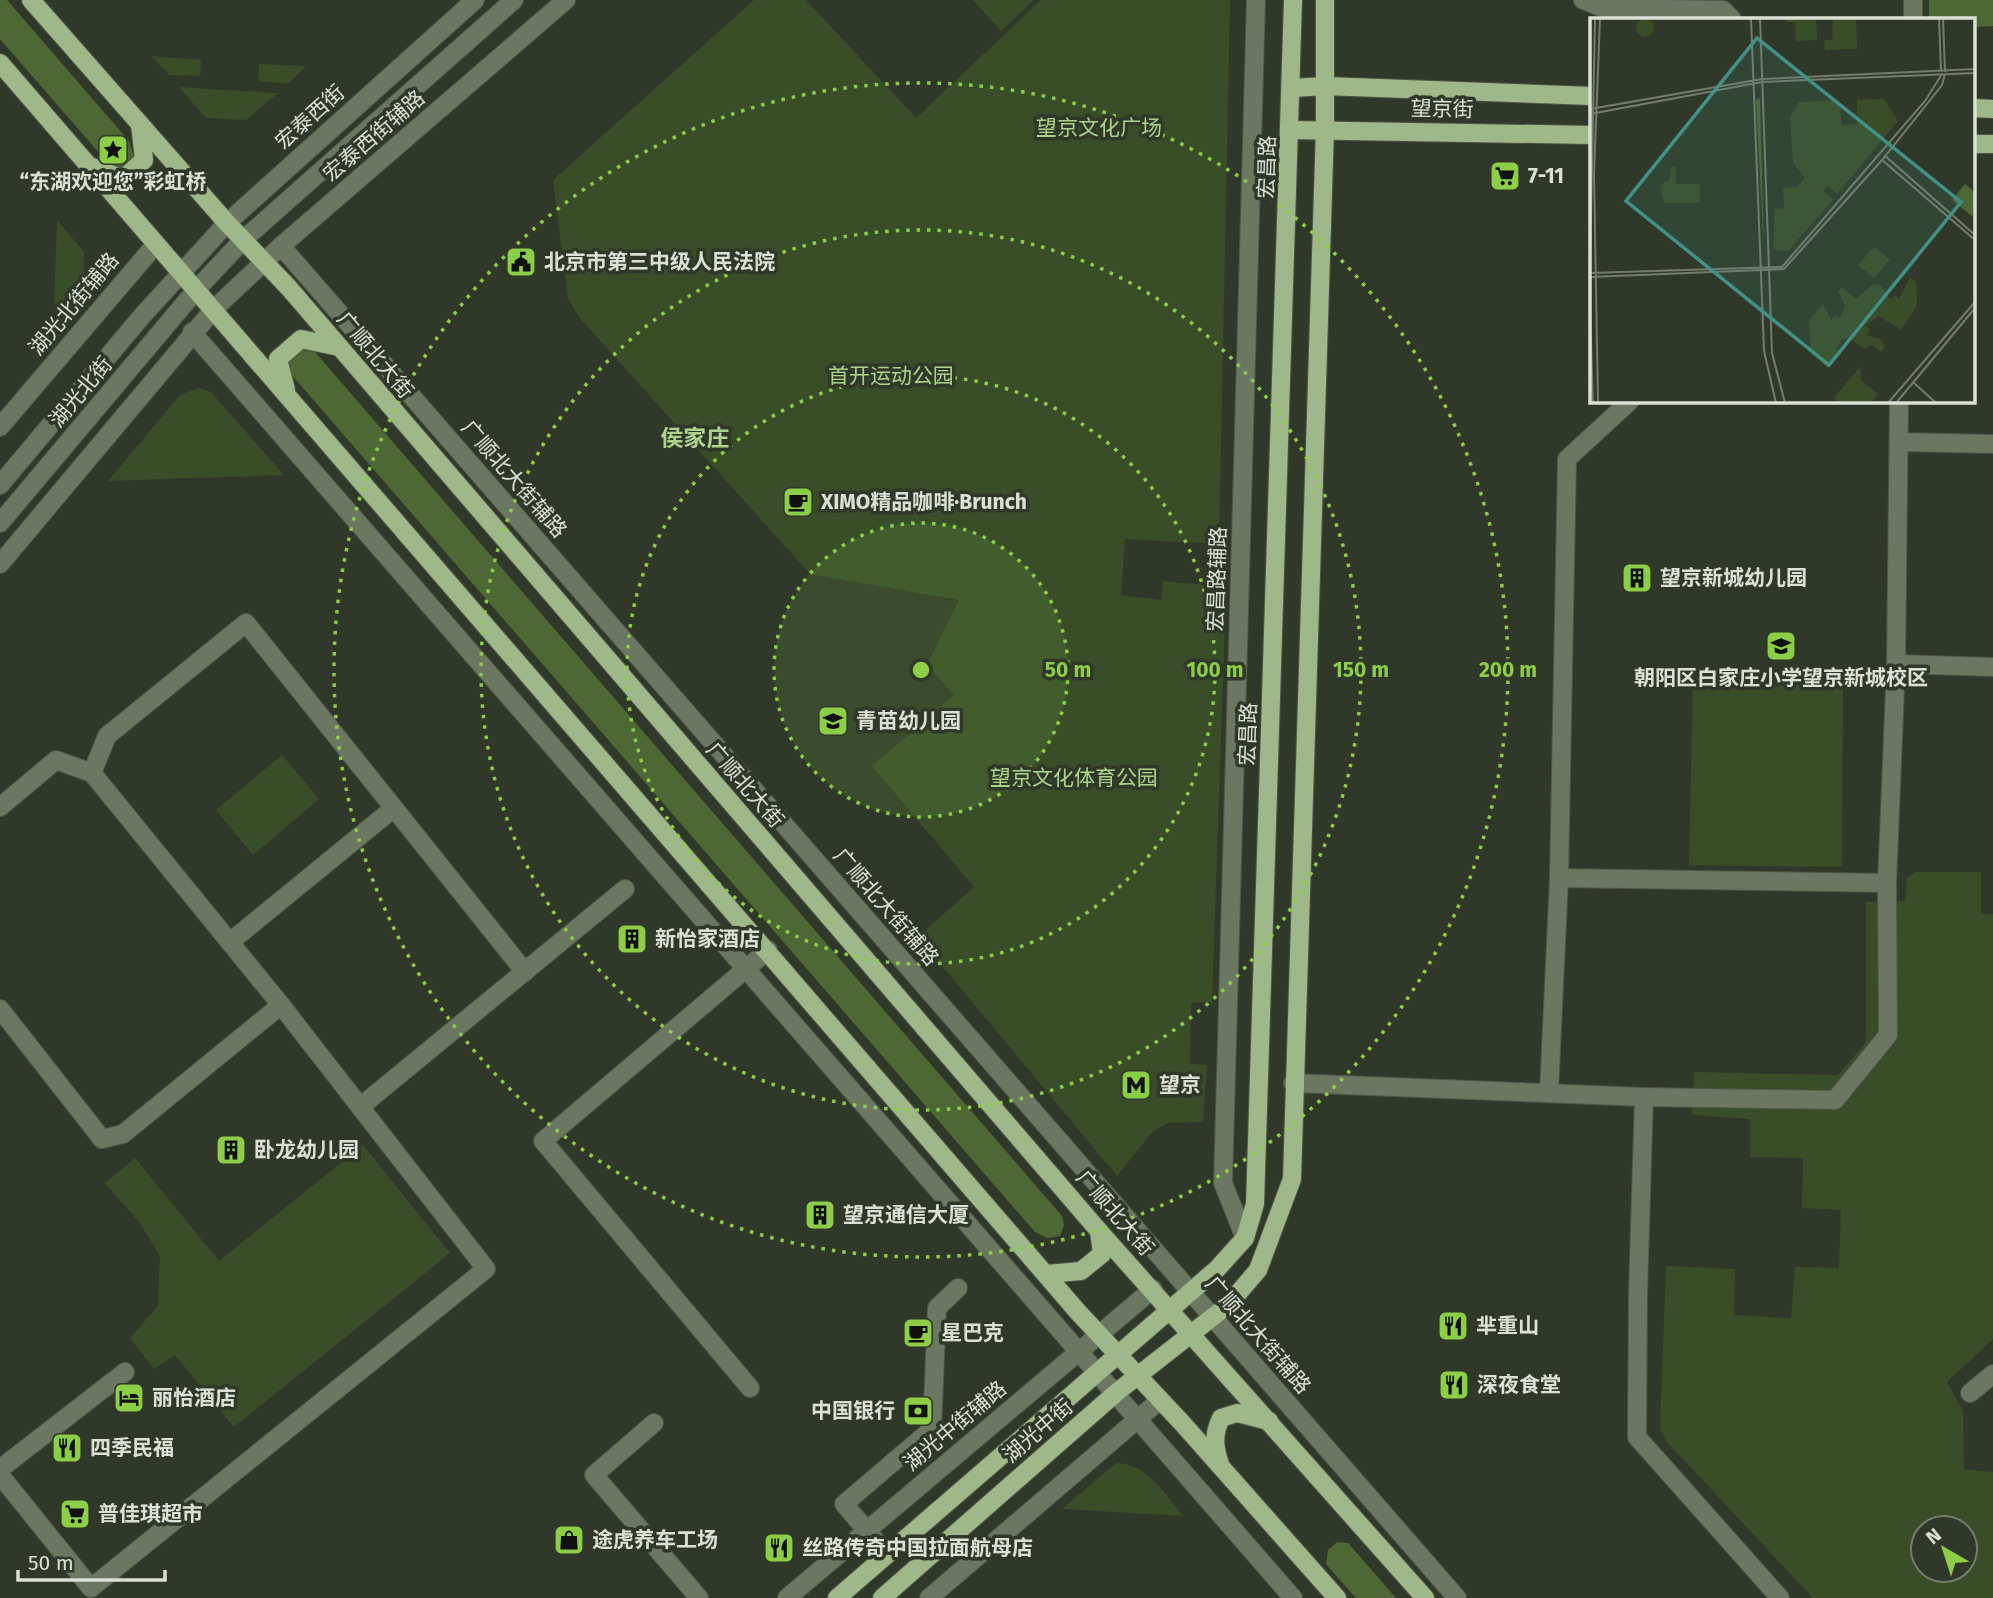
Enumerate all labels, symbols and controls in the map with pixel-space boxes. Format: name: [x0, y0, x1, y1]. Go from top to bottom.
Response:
inset map: [1590, 18, 1976, 402]
street label: 宏泰西街: [270, 79, 350, 155]
street label: 宏泰西街辅路: [318, 85, 430, 187]
street label: 望京街: [1410, 95, 1474, 123]
park label: 望京文化广场: [1036, 115, 1162, 141]
place icon: “东湖欢迎您”彩虹桥: [96, 133, 130, 167]
street label: 宏昌路: [1253, 135, 1281, 199]
supermarket icon: 7-11: [1488, 159, 1522, 193]
place label: 7-11: [1528, 163, 1564, 189]
place label: “东湖欢迎您”彩虹桥: [20, 169, 206, 195]
public building icon: 北京市第三中级人民法院: [504, 245, 538, 279]
street label: 湖光北街辅路: [24, 247, 124, 361]
place label: 北京市第三中级人民法院: [544, 249, 775, 275]
street label: 广顺北大街: [331, 306, 419, 404]
street label: 湖光北街: [44, 351, 118, 433]
park label: 首开运动公园: [828, 363, 954, 389]
street label: 广顺北大街辅路: [456, 415, 572, 543]
district label: 侯家庄: [661, 424, 730, 452]
cafe icon: XIMO精品咖啡·Brunch: [781, 485, 815, 519]
place label: XIMO精品咖啡·Brunch: [820, 489, 1027, 515]
street label: 宏昌路辅路: [1202, 526, 1232, 632]
building icon: 望京新城幼儿园: [1620, 561, 1654, 595]
place label: 望京新城幼儿园: [1660, 565, 1807, 591]
school or university icon: 朝阳区白家庄小学望京新城校区: [1764, 629, 1798, 663]
text: 50 m: [1045, 657, 1091, 683]
text: 100 m: [1186, 657, 1244, 683]
text: 150 m: [1333, 657, 1389, 683]
text: 200 m: [1479, 657, 1537, 683]
centre of rings: [909, 658, 933, 682]
place label: 朝阳区白家庄小学望京新城校区: [1634, 665, 1928, 691]
street label: 宏昌路: [1234, 702, 1262, 766]
school or university icon: 青苗幼儿园: [816, 704, 850, 738]
place label: 青苗幼儿园: [856, 708, 961, 734]
street label: 广顺北大街: [701, 737, 789, 833]
park label: 望京文化体育公园: [990, 765, 1158, 791]
street label: 广顺北大街辅路: [828, 843, 944, 971]
building icon: 新怡家酒店: [615, 922, 649, 956]
place label: 新怡家酒店: [655, 926, 760, 952]
metro station icon: 望京: [1119, 1068, 1153, 1102]
place label: 望京: [1159, 1072, 1201, 1098]
building icon: 卧龙幼儿园: [214, 1133, 248, 1167]
place label: 卧龙幼儿园: [254, 1137, 359, 1163]
street label: 广顺北大街: [1071, 1165, 1159, 1261]
building icon: 望京通信大厦: [803, 1198, 837, 1232]
place label: 望京通信大厦: [843, 1202, 969, 1228]
street label: 广顺北大街辅路: [1200, 1271, 1316, 1399]
restaurant icon: 芈重山: [1436, 1309, 1470, 1343]
place label: 芈重山: [1476, 1313, 1539, 1339]
cafe icon: 星巴克: [901, 1316, 935, 1350]
place label: 星巴克: [941, 1320, 1004, 1346]
restaurant icon: 深夜食堂: [1437, 1368, 1471, 1402]
place label: 深夜食堂: [1477, 1372, 1561, 1398]
street label: 湖光中街辅路: [898, 1376, 1012, 1476]
hotel icon: 丽怡酒店: [112, 1381, 146, 1415]
place label: 丽怡酒店: [152, 1385, 236, 1411]
bank icon: 中国银行: [901, 1394, 935, 1428]
street label: 湖光中街: [998, 1394, 1078, 1468]
place label: 中国银行: [811, 1398, 895, 1424]
restaurant icon: 四季民福: [50, 1431, 84, 1465]
place label: 四季民福: [90, 1435, 174, 1461]
supermarket icon: 普佳琪超市: [58, 1497, 92, 1531]
place label: 普佳琪超市: [98, 1501, 203, 1527]
north arrow: [1909, 1514, 1979, 1584]
shop icon: 途虎养车工场: [552, 1523, 586, 1557]
text: N: [1921, 1523, 1946, 1549]
place label: 途虎养车工场: [592, 1527, 718, 1553]
restaurant icon: 丝路传奇中国拉面航母店: [762, 1531, 796, 1565]
place label: 丝路传奇中国拉面航母店: [802, 1535, 1033, 1561]
scale bar: [18, 1538, 164, 1582]
text: 50 m: [28, 1550, 74, 1576]

